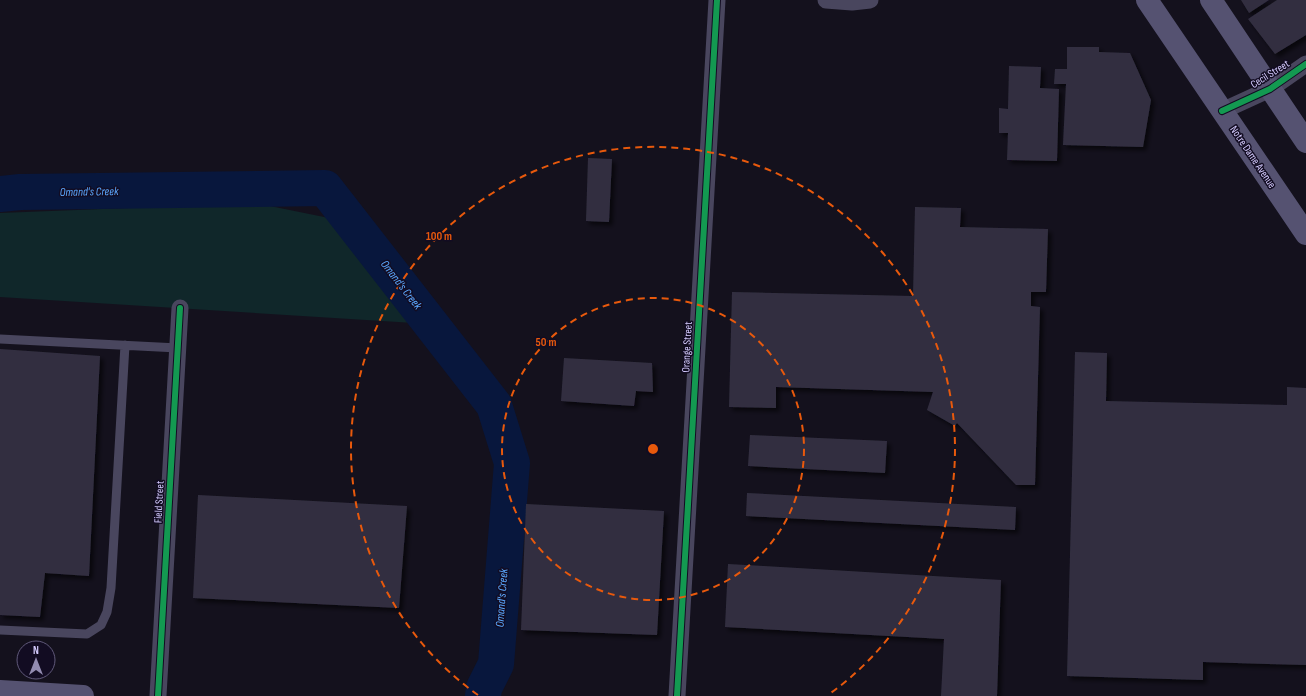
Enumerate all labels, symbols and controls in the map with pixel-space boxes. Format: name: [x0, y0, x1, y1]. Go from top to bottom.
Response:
street label: Cecil Street: [1248, 57, 1292, 91]
street label: Notre Dame Avenue: [1227, 123, 1279, 191]
water label: Omand's Creek: [59, 184, 119, 200]
text: 100 m: [426, 229, 452, 244]
water label: Omand's Creek: [377, 257, 425, 313]
street label: Orange Street: [679, 321, 695, 373]
text: 50 m: [536, 335, 556, 350]
centre of rings: [646, 442, 660, 456]
street label: Field Street: [151, 480, 167, 524]
water label: Omand's Creek: [492, 568, 512, 628]
north arrow: [16, 640, 56, 680]
text: N: [33, 644, 39, 657]

